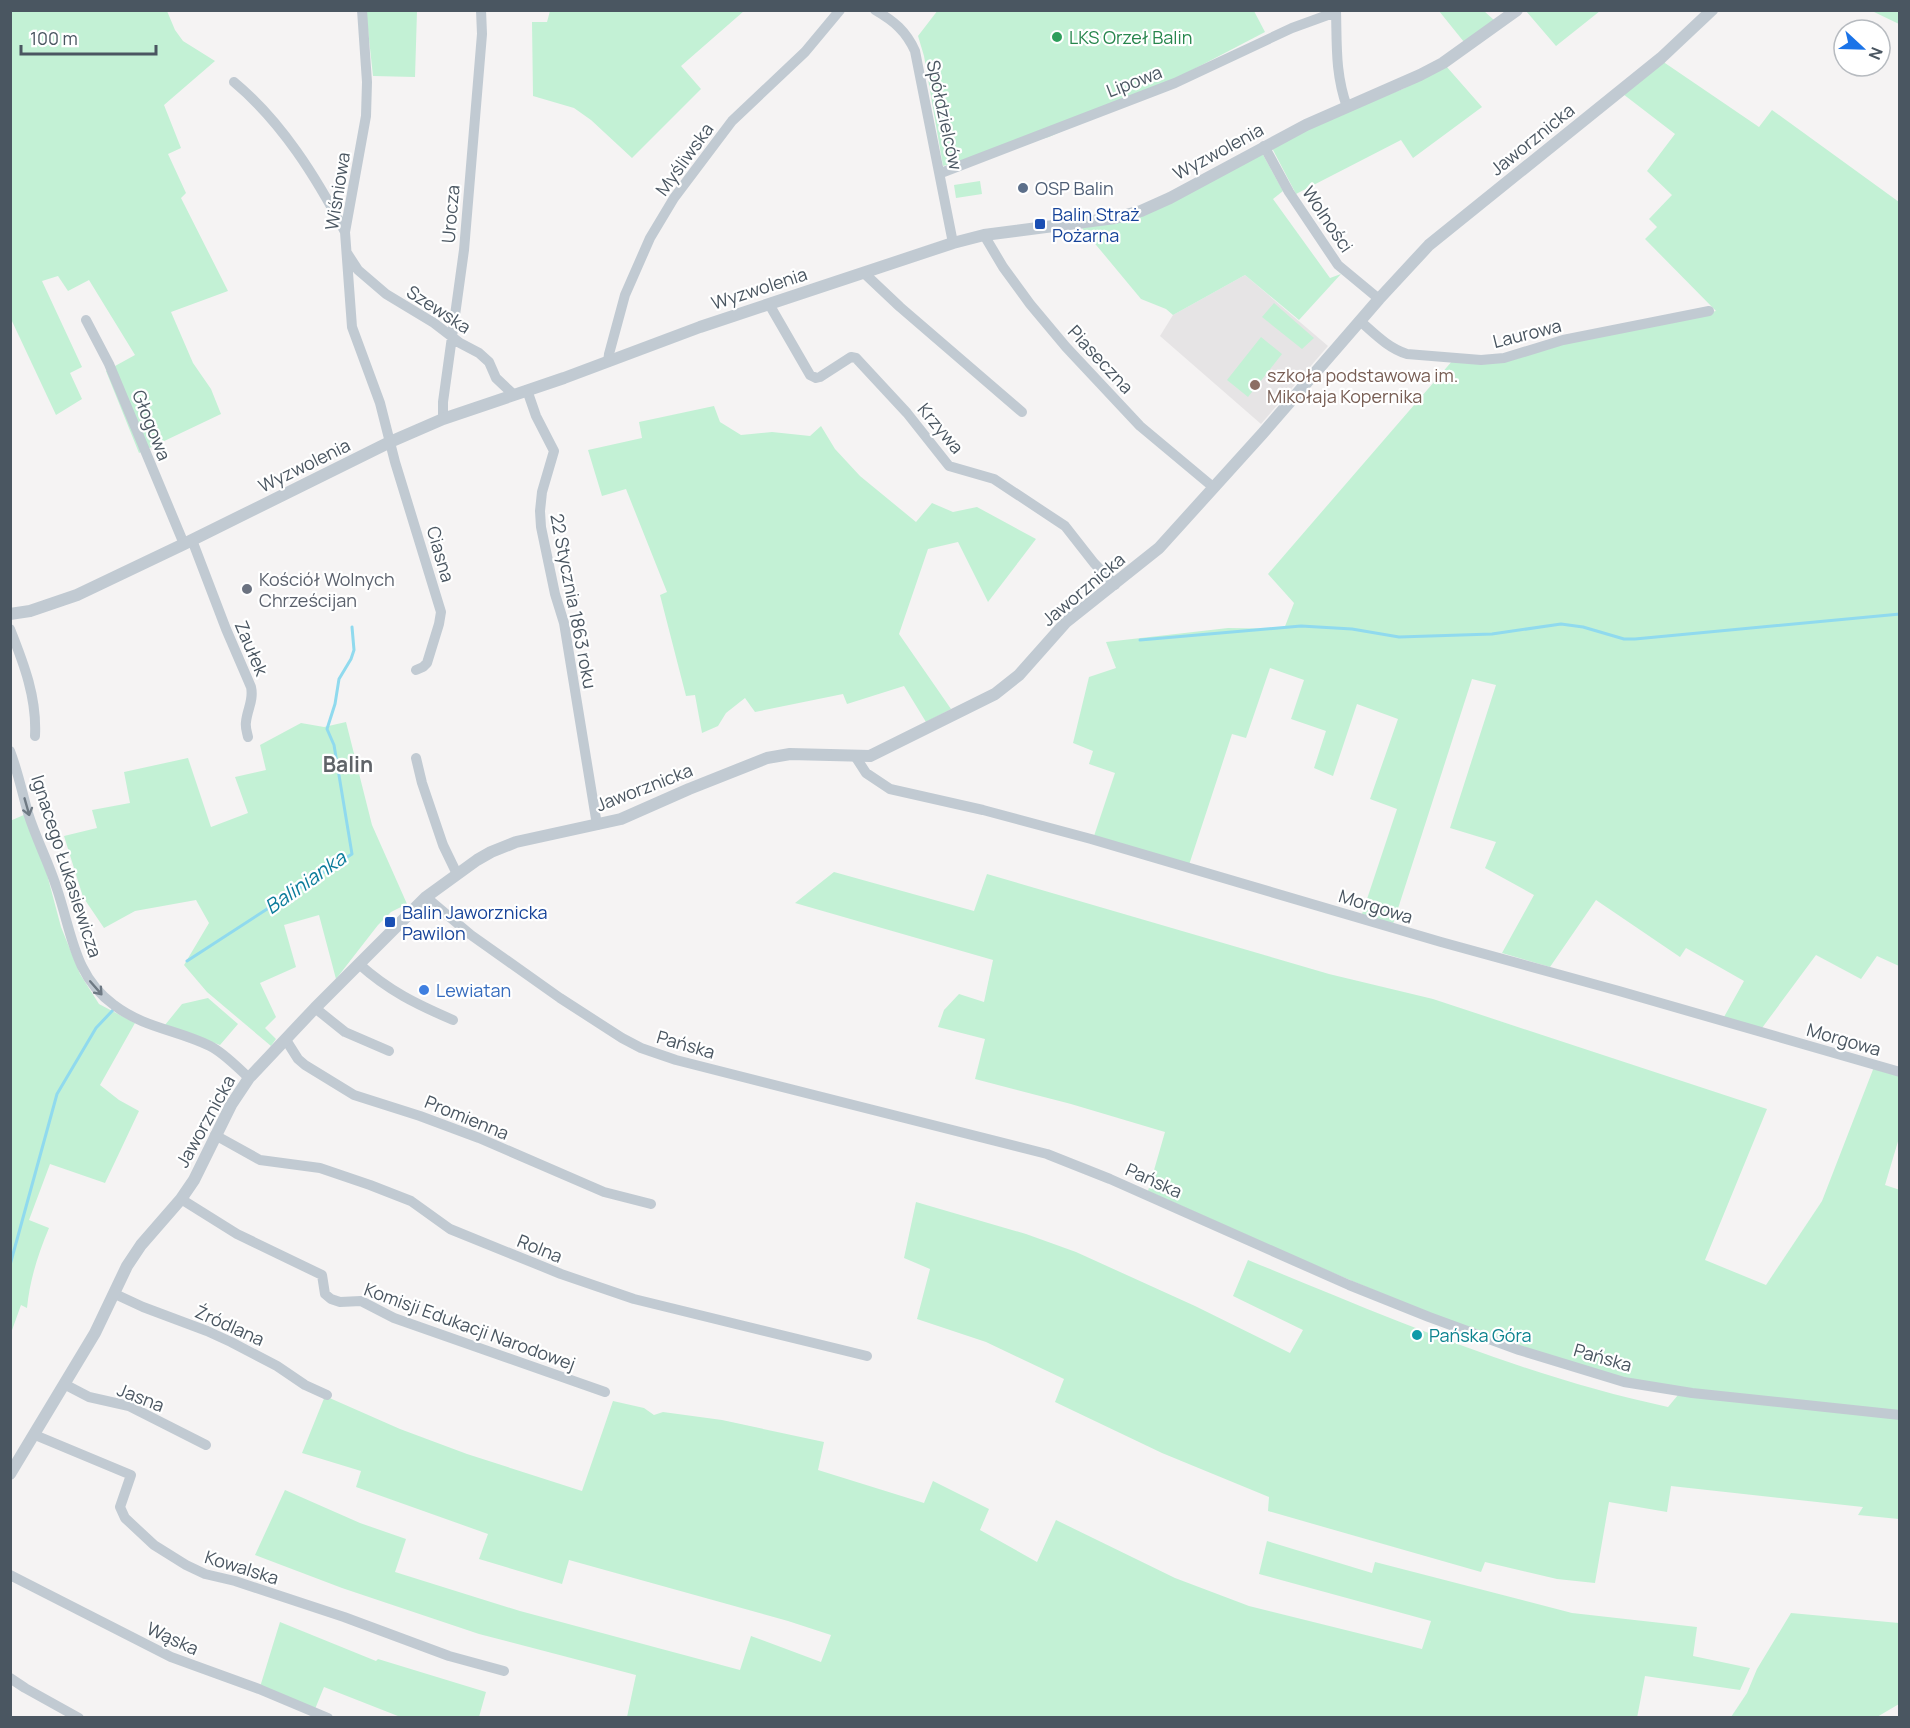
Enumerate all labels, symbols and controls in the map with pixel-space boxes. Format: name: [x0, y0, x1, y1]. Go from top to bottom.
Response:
scale bar: [21, 18, 156, 56]
north arrow: [1832, 18, 1892, 78]
place label: LKS Orzeł Balin: [1069, 25, 1192, 49]
text: 100 m: [30, 26, 78, 50]
marker: LKS Orzeł Balin: [1050, 30, 1064, 44]
text: N: [1864, 44, 1888, 63]
street label: Spółdzielców: [922, 58, 968, 172]
street label: Lipowa: [1103, 59, 1165, 103]
street label: Jaworznicka: [1485, 98, 1579, 180]
street label: Wyzwolenia: [1169, 117, 1267, 185]
street label: Myśliwska: [650, 118, 718, 200]
street label: Wiśniowa: [319, 150, 355, 232]
place label: OSP Balin: [1035, 176, 1114, 200]
marker: OSP Balin: [1016, 181, 1030, 195]
street label: Wolności: [1297, 181, 1359, 257]
street label: Urocza: [435, 184, 465, 244]
place label: Balin Straż Pożarna: [1052, 202, 1140, 247]
marker: Balin Straż Pożarna: [1033, 217, 1047, 231]
street label: Wyzwolenia: [708, 261, 810, 315]
street label: Szewska: [402, 279, 476, 339]
street label: Laurowa: [1490, 313, 1564, 353]
street label: Piaseczna: [1063, 320, 1139, 398]
place label: szkoła podstawowa im. Mikołaja Kopernika: [1267, 363, 1458, 408]
marker: szkoła podstawowa im. Mikołaja Kopernika: [1248, 378, 1262, 392]
street label: Głogowa: [127, 386, 177, 464]
street label: Krzywa: [913, 398, 969, 458]
street label: Wyzwolenia: [254, 432, 354, 498]
street label: 22 Stycznia 1863 roku: [545, 511, 603, 691]
street label: Ciasna: [422, 523, 460, 585]
street label: Jaworznicka: [1036, 547, 1130, 631]
place label: Kościół Wolnych Chrześcijan: [259, 567, 395, 612]
marker: Kościół Wolnych Chrześcijan: [240, 582, 254, 596]
street label: Zaułek: [230, 617, 275, 680]
district label: Balin: [323, 750, 373, 778]
street label: Jaworznicka: [592, 758, 696, 816]
street label: Ignacego Łukasiewicza: [26, 772, 108, 960]
one-way arrow: [22, 797, 33, 816]
water label: Balinianka: [259, 844, 352, 920]
street label: Morgowa: [1336, 883, 1416, 929]
place label: Balin Jaworznicka Pawilon: [402, 900, 548, 945]
marker: Balin Jaworznicka Pawilon: [383, 915, 397, 929]
place label: Lewiatan: [436, 978, 511, 1002]
one-way arrow: [89, 980, 103, 995]
marker: Lewiatan: [417, 983, 431, 997]
street label: Morgowa: [1804, 1017, 1884, 1061]
street label: Pańska: [654, 1024, 718, 1064]
street label: Jaworznicka: [170, 1071, 240, 1171]
street label: Promienna: [421, 1089, 513, 1145]
street label: Pańska: [1122, 1157, 1186, 1203]
street label: Rolna: [514, 1228, 566, 1268]
street label: Komisji Edukacji Narodowej: [361, 1277, 579, 1375]
street label: Źródlana: [192, 1299, 268, 1351]
place label: Pańska Góra: [1429, 1323, 1532, 1347]
marker: Pańska Góra: [1410, 1328, 1424, 1342]
street label: Pańska: [1571, 1337, 1635, 1377]
street label: Jasna: [114, 1377, 168, 1417]
street label: Kowalska: [202, 1544, 282, 1590]
street label: Wąska: [143, 1616, 203, 1660]

